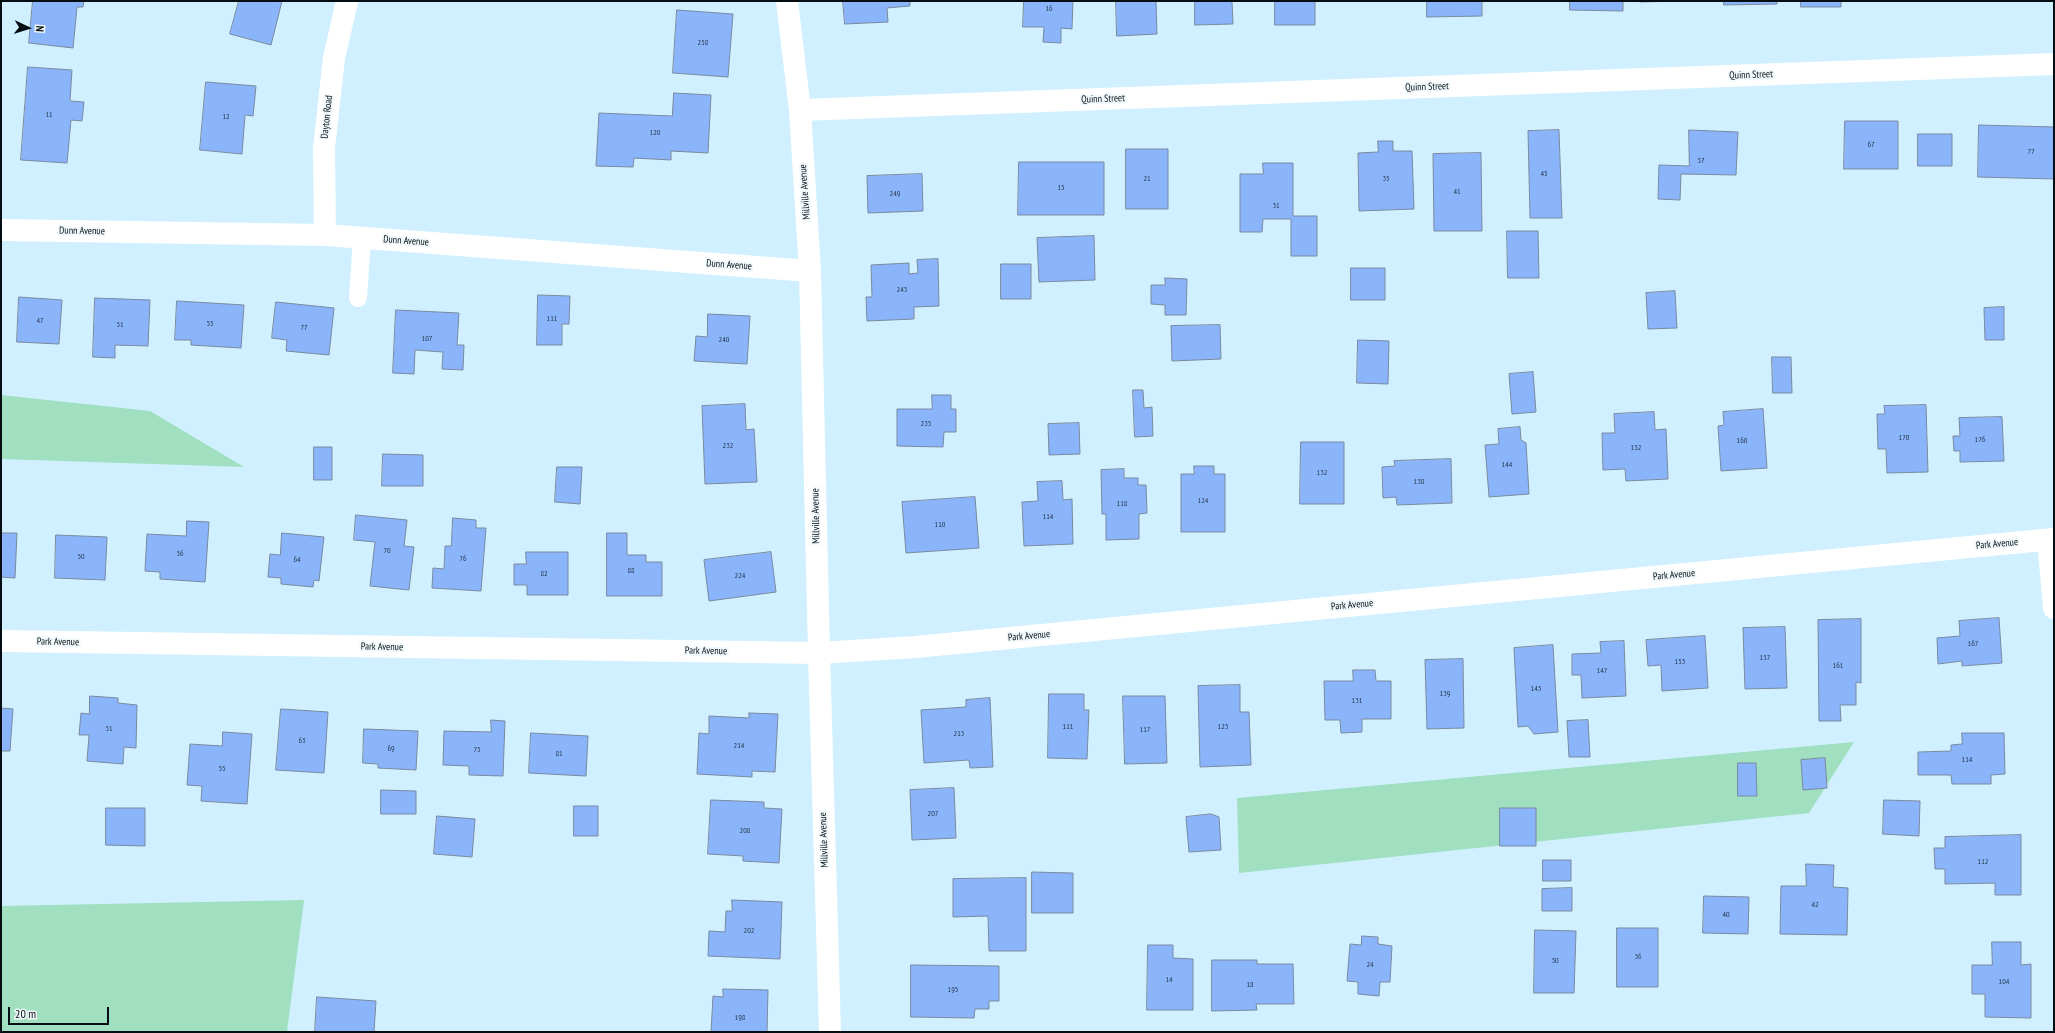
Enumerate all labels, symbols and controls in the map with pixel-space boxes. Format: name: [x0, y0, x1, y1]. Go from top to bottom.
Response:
house number: 16: [1045, 4, 1053, 14]
north arrow: [8, 8, 48, 48]
text: N: [33, 25, 47, 32]
house number: 258: [698, 38, 708, 48]
street label: Quinn Street: [1729, 68, 1773, 82]
street label: Quinn Street: [1405, 80, 1449, 94]
street label: Quinn Street: [1081, 92, 1125, 106]
street label: Dayton Road: [319, 95, 335, 139]
house number: 11: [45, 110, 53, 120]
house number: 12: [222, 112, 230, 122]
house number: 120: [650, 128, 660, 138]
house number: 67: [1867, 140, 1875, 150]
house number: 77: [2027, 147, 2035, 157]
house number: 57: [1697, 156, 1705, 166]
street label: Millville Avenue: [797, 164, 813, 220]
house number: 45: [1540, 169, 1548, 179]
house number: 21: [1143, 174, 1151, 184]
house number: 35: [1382, 174, 1390, 184]
house number: 15: [1057, 183, 1065, 193]
house number: 41: [1453, 187, 1461, 197]
house number: 249: [890, 189, 900, 199]
house number: 31: [1272, 201, 1280, 211]
street label: Dunn Avenue: [59, 225, 105, 237]
street label: Dunn Avenue: [383, 233, 429, 249]
street label: Dunn Avenue: [706, 257, 752, 273]
house number: 243: [897, 285, 907, 295]
house number: 111: [547, 314, 557, 324]
house number: 47: [36, 316, 44, 326]
house number: 55: [206, 319, 214, 329]
house number: 51: [116, 320, 124, 330]
house number: 77: [300, 323, 308, 333]
house number: 107: [422, 334, 432, 344]
house number: 240: [719, 335, 729, 345]
house number: 235: [921, 419, 931, 429]
house number: 170: [1899, 433, 1909, 443]
house number: 176: [1975, 435, 1985, 445]
house number: 160: [1737, 436, 1747, 446]
house number: 232: [723, 441, 733, 451]
house number: 152: [1631, 443, 1641, 453]
house number: 144: [1502, 460, 1512, 470]
house number: 132: [1317, 468, 1327, 478]
house number: 138: [1414, 477, 1424, 487]
street label: Millville Avenue: [810, 488, 822, 544]
house number: 124: [1198, 496, 1208, 506]
house number: 118: [1117, 499, 1127, 509]
house number: 114: [1043, 512, 1053, 522]
house number: 110: [935, 520, 945, 530]
street label: Park Avenue: [1975, 536, 2019, 552]
house number: 70: [383, 546, 391, 556]
house number: 56: [176, 549, 184, 559]
house number: 50: [77, 552, 85, 562]
house number: 76: [459, 554, 467, 564]
house number: 64: [293, 555, 301, 565]
house number: 88: [627, 566, 635, 576]
street label: Park Avenue: [1652, 567, 1696, 583]
house number: 82: [540, 569, 548, 579]
house number: 224: [735, 571, 745, 581]
street label: Park Avenue: [1330, 597, 1374, 613]
street label: Park Avenue: [1007, 628, 1051, 644]
street label: Park Avenue: [37, 636, 79, 648]
house number: 167: [1968, 639, 1978, 649]
street label: Park Avenue: [361, 641, 403, 653]
street label: Park Avenue: [685, 645, 727, 657]
house number: 157: [1760, 653, 1770, 663]
house number: 153: [1675, 657, 1685, 667]
house number: 161: [1833, 661, 1843, 671]
house number: 147: [1597, 666, 1607, 676]
house number: 143: [1531, 684, 1541, 694]
house number: 139: [1440, 689, 1450, 699]
house number: 131: [1352, 696, 1362, 706]
house number: 111: [1063, 722, 1073, 732]
house number: 123: [1218, 722, 1228, 732]
house number: 51: [105, 724, 113, 734]
house number: 117: [1140, 725, 1150, 735]
house number: 213: [954, 729, 964, 739]
house number: 63: [298, 736, 306, 746]
house number: 214: [734, 741, 744, 751]
house number: 69: [387, 744, 395, 754]
house number: 75: [473, 745, 481, 755]
house number: 81: [555, 749, 563, 759]
house number: 114: [1962, 755, 1972, 765]
house number: 55: [218, 764, 226, 774]
house number: 207: [928, 809, 938, 819]
street label: Millville Avenue: [817, 812, 831, 868]
house number: 208: [740, 826, 750, 836]
house number: 112: [1978, 857, 1988, 867]
house number: 42: [1811, 900, 1819, 910]
house number: 40: [1722, 910, 1730, 920]
house number: 202: [744, 926, 754, 936]
house number: 36: [1634, 952, 1642, 962]
house number: 30: [1551, 956, 1559, 966]
house number: 24: [1366, 960, 1374, 970]
house number: 14: [1165, 975, 1173, 985]
house number: 104: [1999, 977, 2009, 987]
house number: 18: [1246, 980, 1254, 990]
house number: 195: [948, 985, 958, 995]
scale bar: [10, 999, 111, 1025]
text: 20 m: [15, 1006, 36, 1021]
house number: 198: [735, 1013, 745, 1023]

